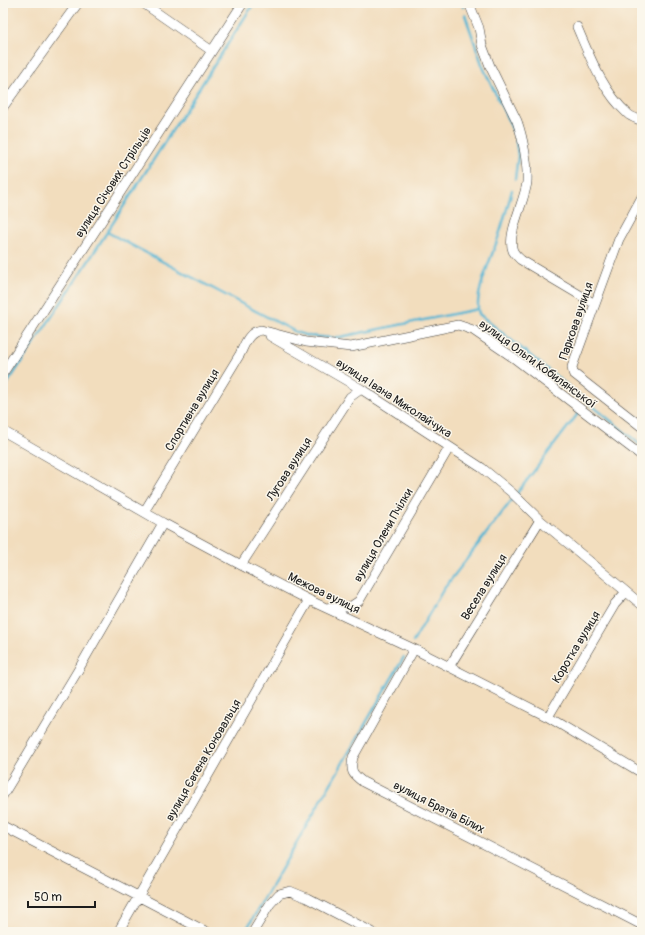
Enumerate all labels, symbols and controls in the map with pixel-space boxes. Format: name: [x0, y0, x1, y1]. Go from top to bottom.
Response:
street label: вулиця Січових Стрільців: [72, 124, 155, 240]
street label: Паркова вулиця: [556, 280, 597, 362]
street label: вулиця Ольги Кобилянської: [476, 317, 599, 412]
street label: вулиця Івана Миколайчука: [333, 355, 455, 442]
street label: Спортивна вулиця: [162, 366, 223, 454]
street label: Лугова вулиця: [263, 434, 316, 505]
street label: вулиця Олени Пчілки: [351, 485, 417, 585]
street label: Весела вулиця: [458, 551, 511, 623]
street label: Межова вулиця: [285, 569, 363, 618]
street label: Коротка вулиця: [549, 608, 604, 686]
street label: вулиця Євгена Коновальця: [162, 696, 245, 824]
street label: вулиця Братів Білих: [391, 778, 487, 837]
scale bar: [28, 883, 95, 909]
text: 50 m: [34, 890, 62, 905]

